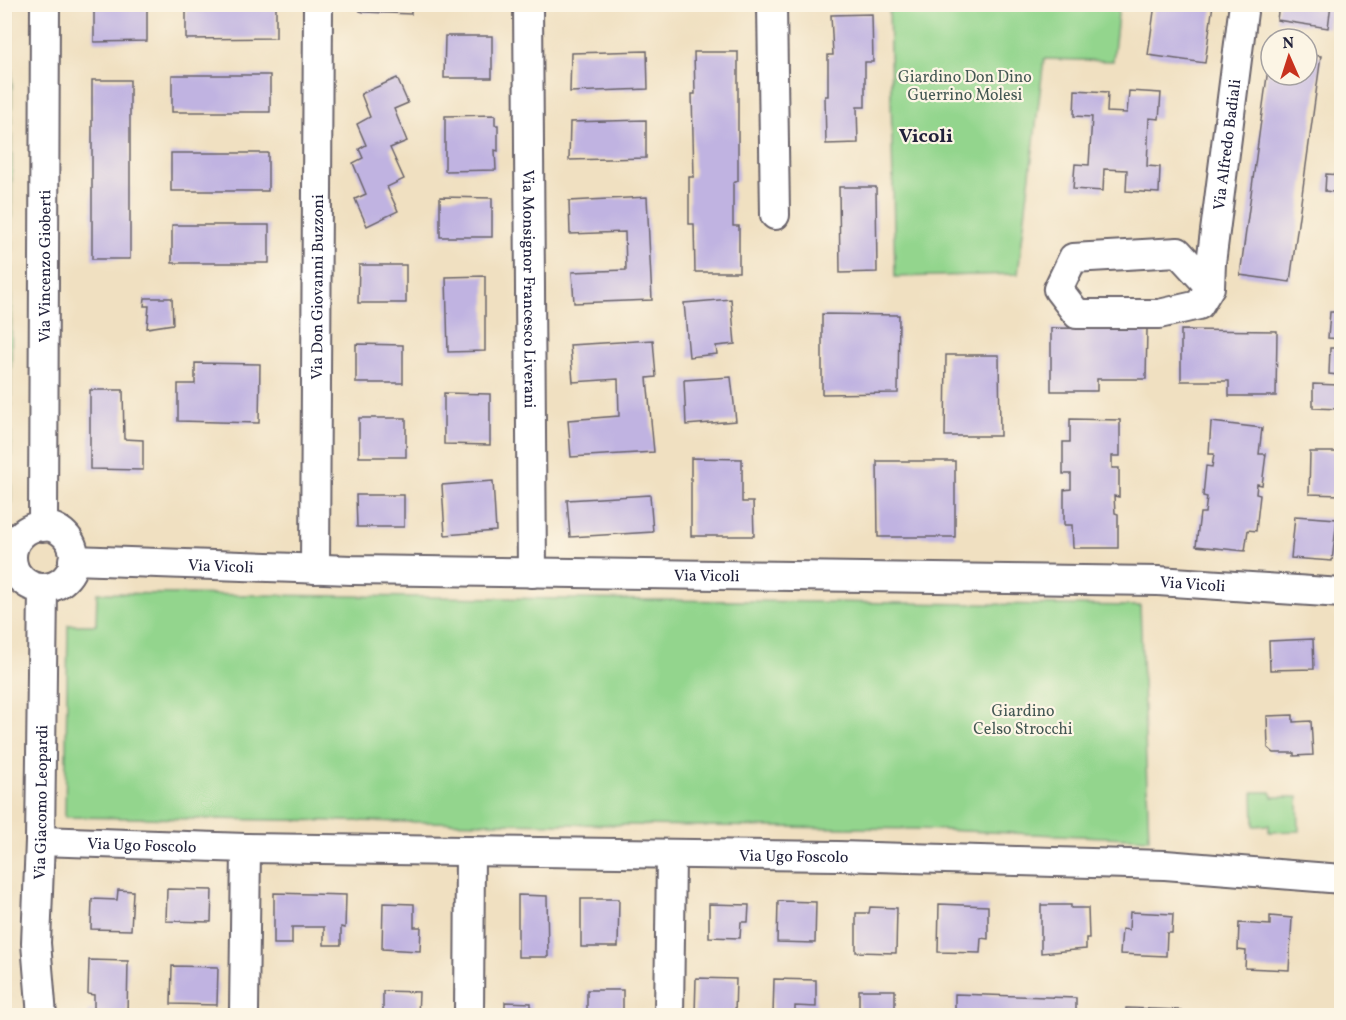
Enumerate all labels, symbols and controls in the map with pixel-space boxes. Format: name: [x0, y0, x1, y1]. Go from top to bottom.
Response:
north arrow: [1259, 27, 1319, 87]
text: N: [1282, 33, 1295, 55]
park label: Giardino Don Dino Guerrino Molesi: [898, 67, 1032, 107]
street label: Via Alfredo Badiali: [1209, 78, 1247, 212]
district label: Vicoli: [899, 123, 953, 151]
street label: Via Monsignor Francesco Liverani: [516, 170, 540, 409]
street label: Via Vincenzo Gioberti: [35, 189, 57, 342]
street label: Via Don Giovanni Buzzoni: [307, 194, 330, 380]
street label: Via Vicoli: [188, 555, 254, 579]
street label: Via Vicoli: [674, 565, 740, 588]
street label: Via Vicoli: [1159, 572, 1226, 598]
park label: Giardino Celso Strocchi: [973, 701, 1073, 741]
street label: Via Giacomo Leopardi: [29, 725, 54, 880]
street label: Via Ugo Foscolo: [87, 834, 197, 859]
street label: Via Ugo Foscolo: [739, 846, 849, 869]

